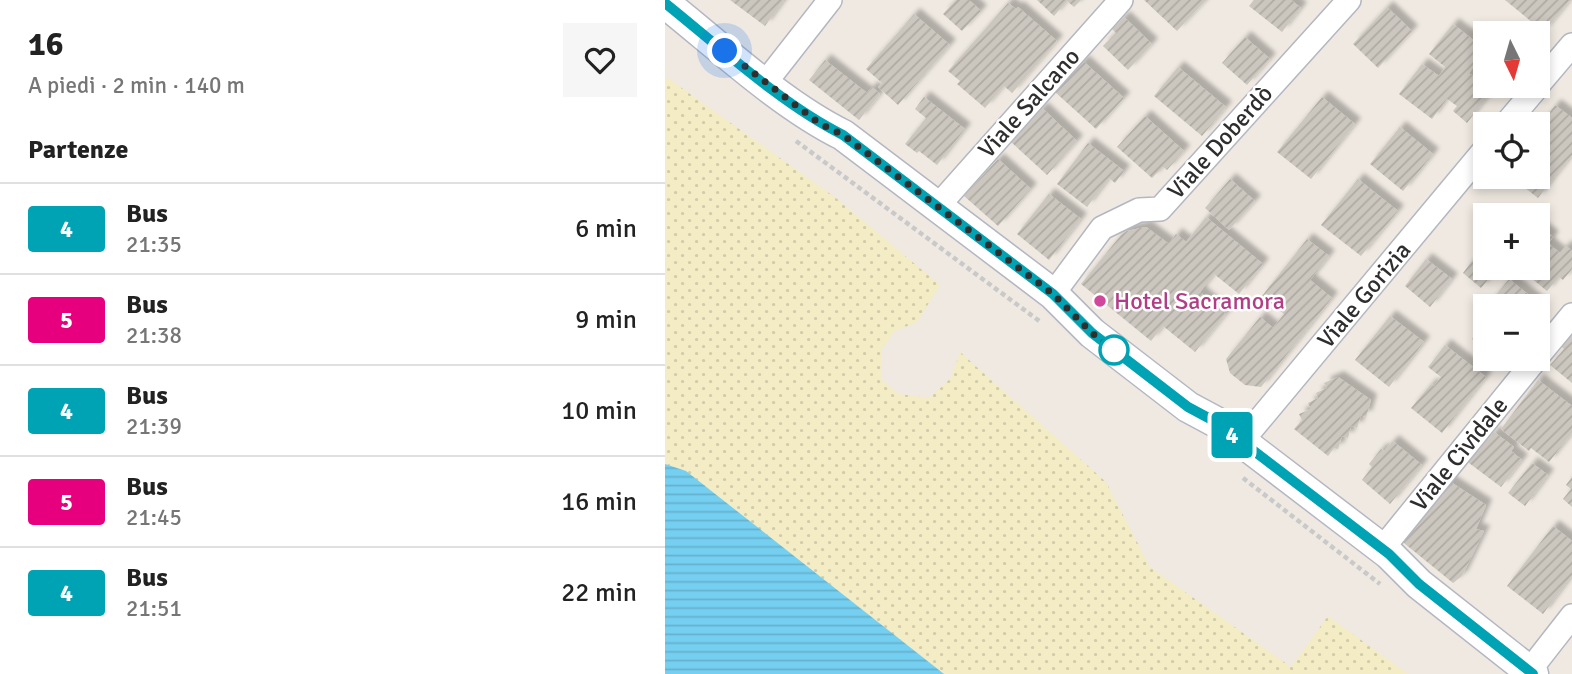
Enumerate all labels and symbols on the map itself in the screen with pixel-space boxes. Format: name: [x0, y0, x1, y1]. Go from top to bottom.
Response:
north arrow: [1473, 21, 1551, 98]
your location: [707, 33, 742, 68]
street label: Viale Salcano: [972, 42, 1086, 164]
street label: Viale Doberdò: [1161, 79, 1279, 205]
street label: Viale Gorizia: [1311, 236, 1417, 354]
place label: Hotel Sacramora: [1114, 286, 1285, 316]
marker: Hotel Sacramora: [1092, 293, 1108, 309]
unlabelled marker: [1099, 335, 1129, 365]
street label: Viale Cividale: [1404, 391, 1514, 517]
line badge: 4: [1209, 412, 1255, 458]

